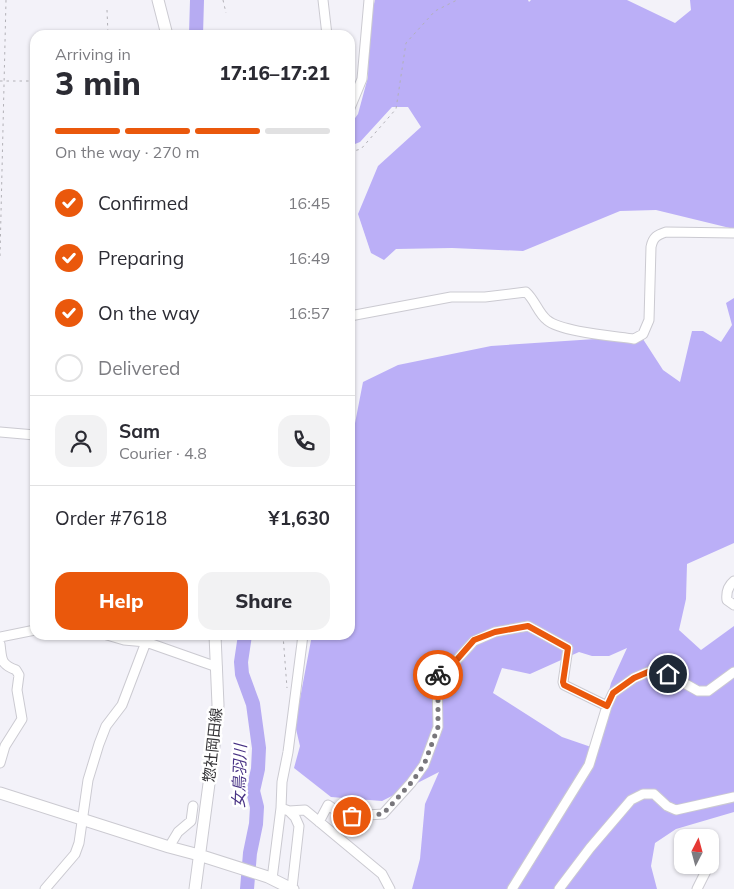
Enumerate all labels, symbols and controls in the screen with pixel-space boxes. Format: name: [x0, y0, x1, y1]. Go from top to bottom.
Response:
text: Arriving in: [55, 44, 131, 64]
text: 17:16–17:21: [219, 61, 330, 85]
text: 3 min: [55, 63, 141, 103]
text: On the way · 270 m: [55, 142, 200, 162]
icon: check: [55, 189, 83, 217]
text: Confirmed: [98, 191, 189, 215]
text: 16:45: [288, 193, 330, 213]
icon: check: [55, 244, 83, 272]
text: Preparing: [98, 246, 184, 270]
text: 16:49: [288, 248, 330, 268]
icon: check: [55, 299, 83, 327]
text: On the way: [98, 301, 200, 325]
text: 16:57: [288, 303, 330, 323]
text: Delivered: [98, 356, 180, 380]
button: person: [55, 415, 107, 467]
button: phone: [278, 415, 330, 467]
text: Sam: [119, 419, 160, 443]
text: Courier · 4.8: [119, 443, 207, 463]
text: Order #7618: [55, 506, 167, 530]
text: ¥1,630: [268, 506, 330, 530]
button: Help: [55, 572, 188, 630]
button: Share: [198, 572, 330, 630]
courier: [413, 650, 463, 700]
pin: [647, 653, 689, 695]
icon: home: [654, 660, 682, 688]
icon: bike: [424, 661, 452, 689]
street label: 惣社岡田線: [199, 707, 226, 783]
water label: 女鳥羽川: [228, 742, 250, 808]
pin: [331, 795, 373, 837]
icon: bag: [338, 802, 366, 830]
north arrow: [674, 829, 719, 874]
map controls: [674, 829, 719, 874]

